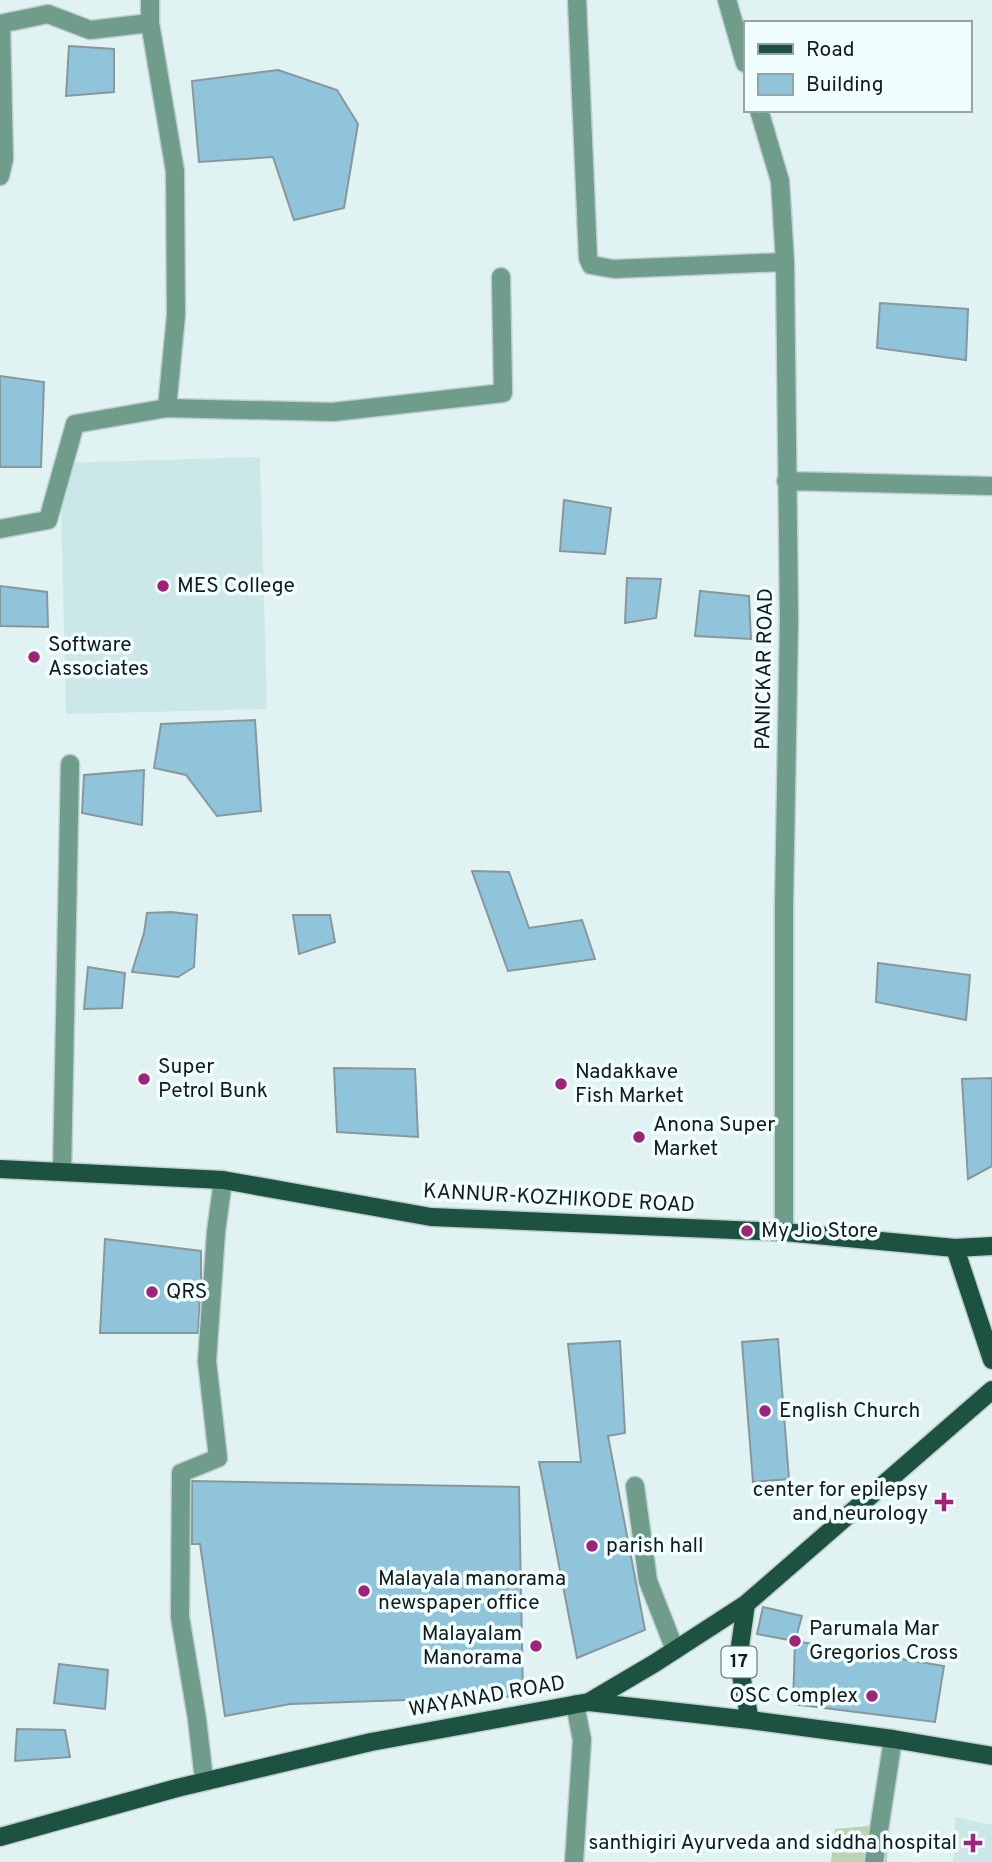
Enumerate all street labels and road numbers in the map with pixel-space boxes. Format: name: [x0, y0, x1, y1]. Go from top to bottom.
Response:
street label: PANICKAR ROAD: [750, 588, 780, 750]
street label: KANNUR-KOZHIKODE ROAD: [422, 1178, 696, 1220]
road number: 17: [722, 1646, 756, 1678]
street label: WAYANAD ROAD: [407, 1670, 567, 1724]

